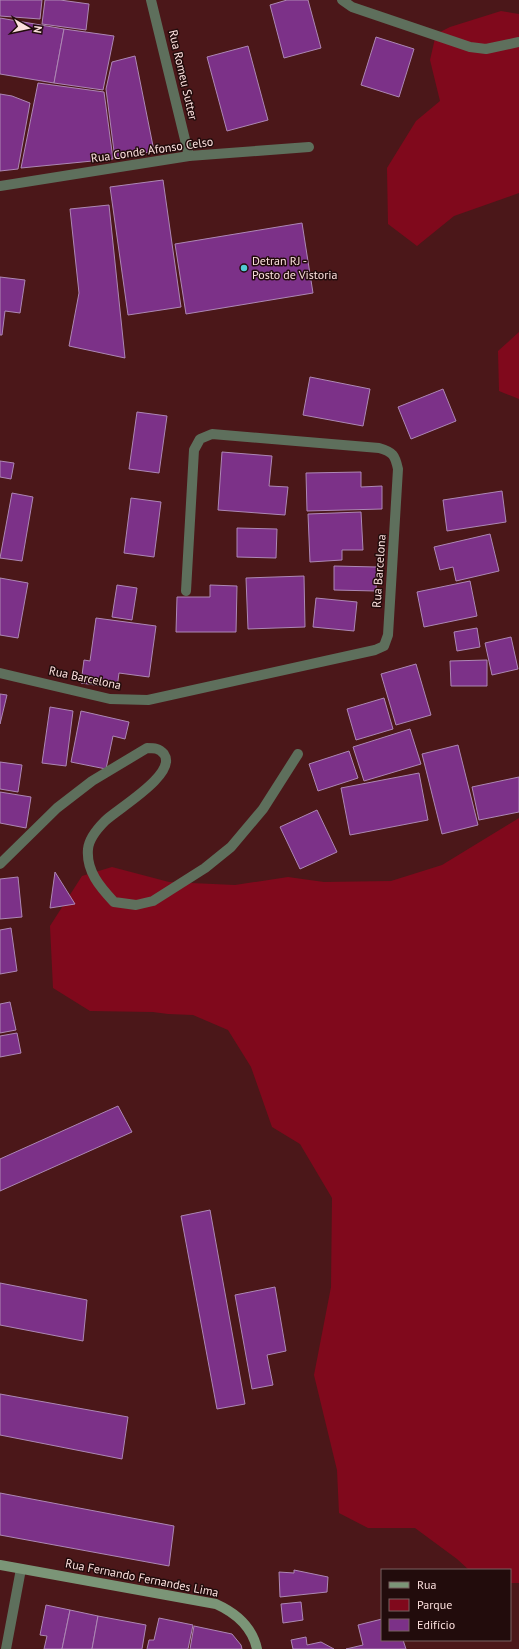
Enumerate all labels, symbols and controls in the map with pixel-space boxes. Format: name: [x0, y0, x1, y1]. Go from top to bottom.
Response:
north arrow: [8, 8, 48, 48]
text: N: [30, 25, 45, 34]
street label: Rua Romeu Sutter: [166, 28, 201, 121]
street label: Rua Conde Afonso Celso: [90, 133, 214, 166]
place label: Detran RJ - Posto de Vistoria: [252, 253, 337, 282]
marker: Detran RJ - Posto de Vistoria: [239, 263, 249, 273]
street label: Rua Barcelona: [368, 534, 389, 608]
street label: Rua Barcelona: [48, 663, 123, 692]
street label: Rua Fernando Fernandes Lima: [64, 1555, 220, 1600]
legend: [381, 1569, 511, 1641]
text: Rua: [417, 1577, 436, 1592]
text: Parque: [417, 1597, 452, 1612]
text: Edifício: [417, 1617, 455, 1632]

